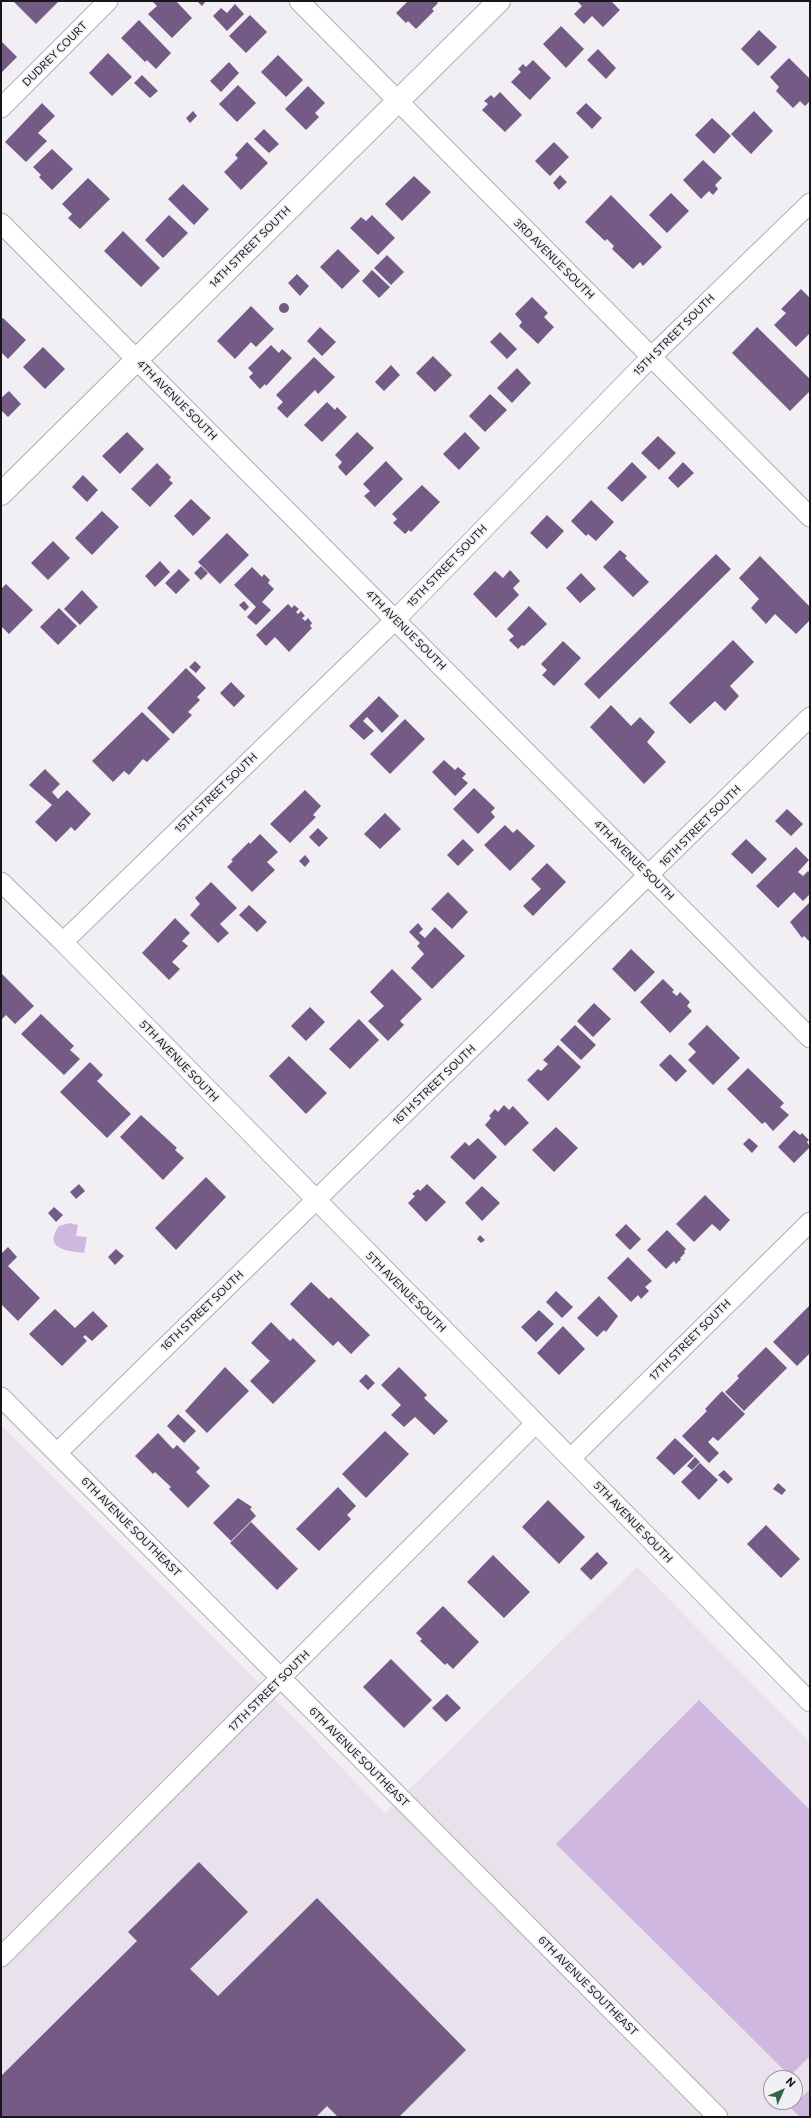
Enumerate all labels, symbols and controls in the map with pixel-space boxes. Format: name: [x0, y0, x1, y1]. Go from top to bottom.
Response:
street label: DUDREY COURT: [20, 19, 90, 89]
street label: 14TH STREET SOUTH: [206, 203, 294, 291]
street label: 3RD AVENUE SOUTH: [511, 216, 597, 302]
street label: 15TH STREET SOUTH: [630, 291, 718, 379]
street label: 4TH AVENUE SOUTH: [134, 357, 220, 443]
street label: 15TH STREET SOUTH: [404, 522, 490, 610]
street label: 4TH AVENUE SOUTH: [363, 587, 449, 673]
street label: 15TH STREET SOUTH: [172, 750, 260, 836]
street label: 16TH STREET SOUTH: [656, 782, 744, 870]
street label: 4TH AVENUE SOUTH: [591, 817, 677, 903]
street label: 5TH AVENUE SOUTH: [137, 1018, 221, 1104]
street label: 16TH STREET SOUTH: [390, 1042, 478, 1128]
street label: 5TH AVENUE SOUTH: [363, 1249, 449, 1335]
street label: 16TH STREET SOUTH: [158, 1268, 246, 1354]
street label: 17TH STREET SOUTH: [647, 1297, 733, 1383]
street label: 6TH AVENUE SOUTHEAST: [78, 1474, 184, 1580]
street label: 5TH AVENUE SOUTH: [591, 1479, 675, 1565]
street label: 17TH STREET SOUTH: [226, 1648, 312, 1734]
street label: 6TH AVENUE SOUTHEAST: [306, 1704, 412, 1810]
street label: 6TH AVENUE SOUTHEAST: [535, 1933, 641, 2039]
north arrow: [763, 2070, 803, 2110]
text: N: [784, 2074, 799, 2089]

